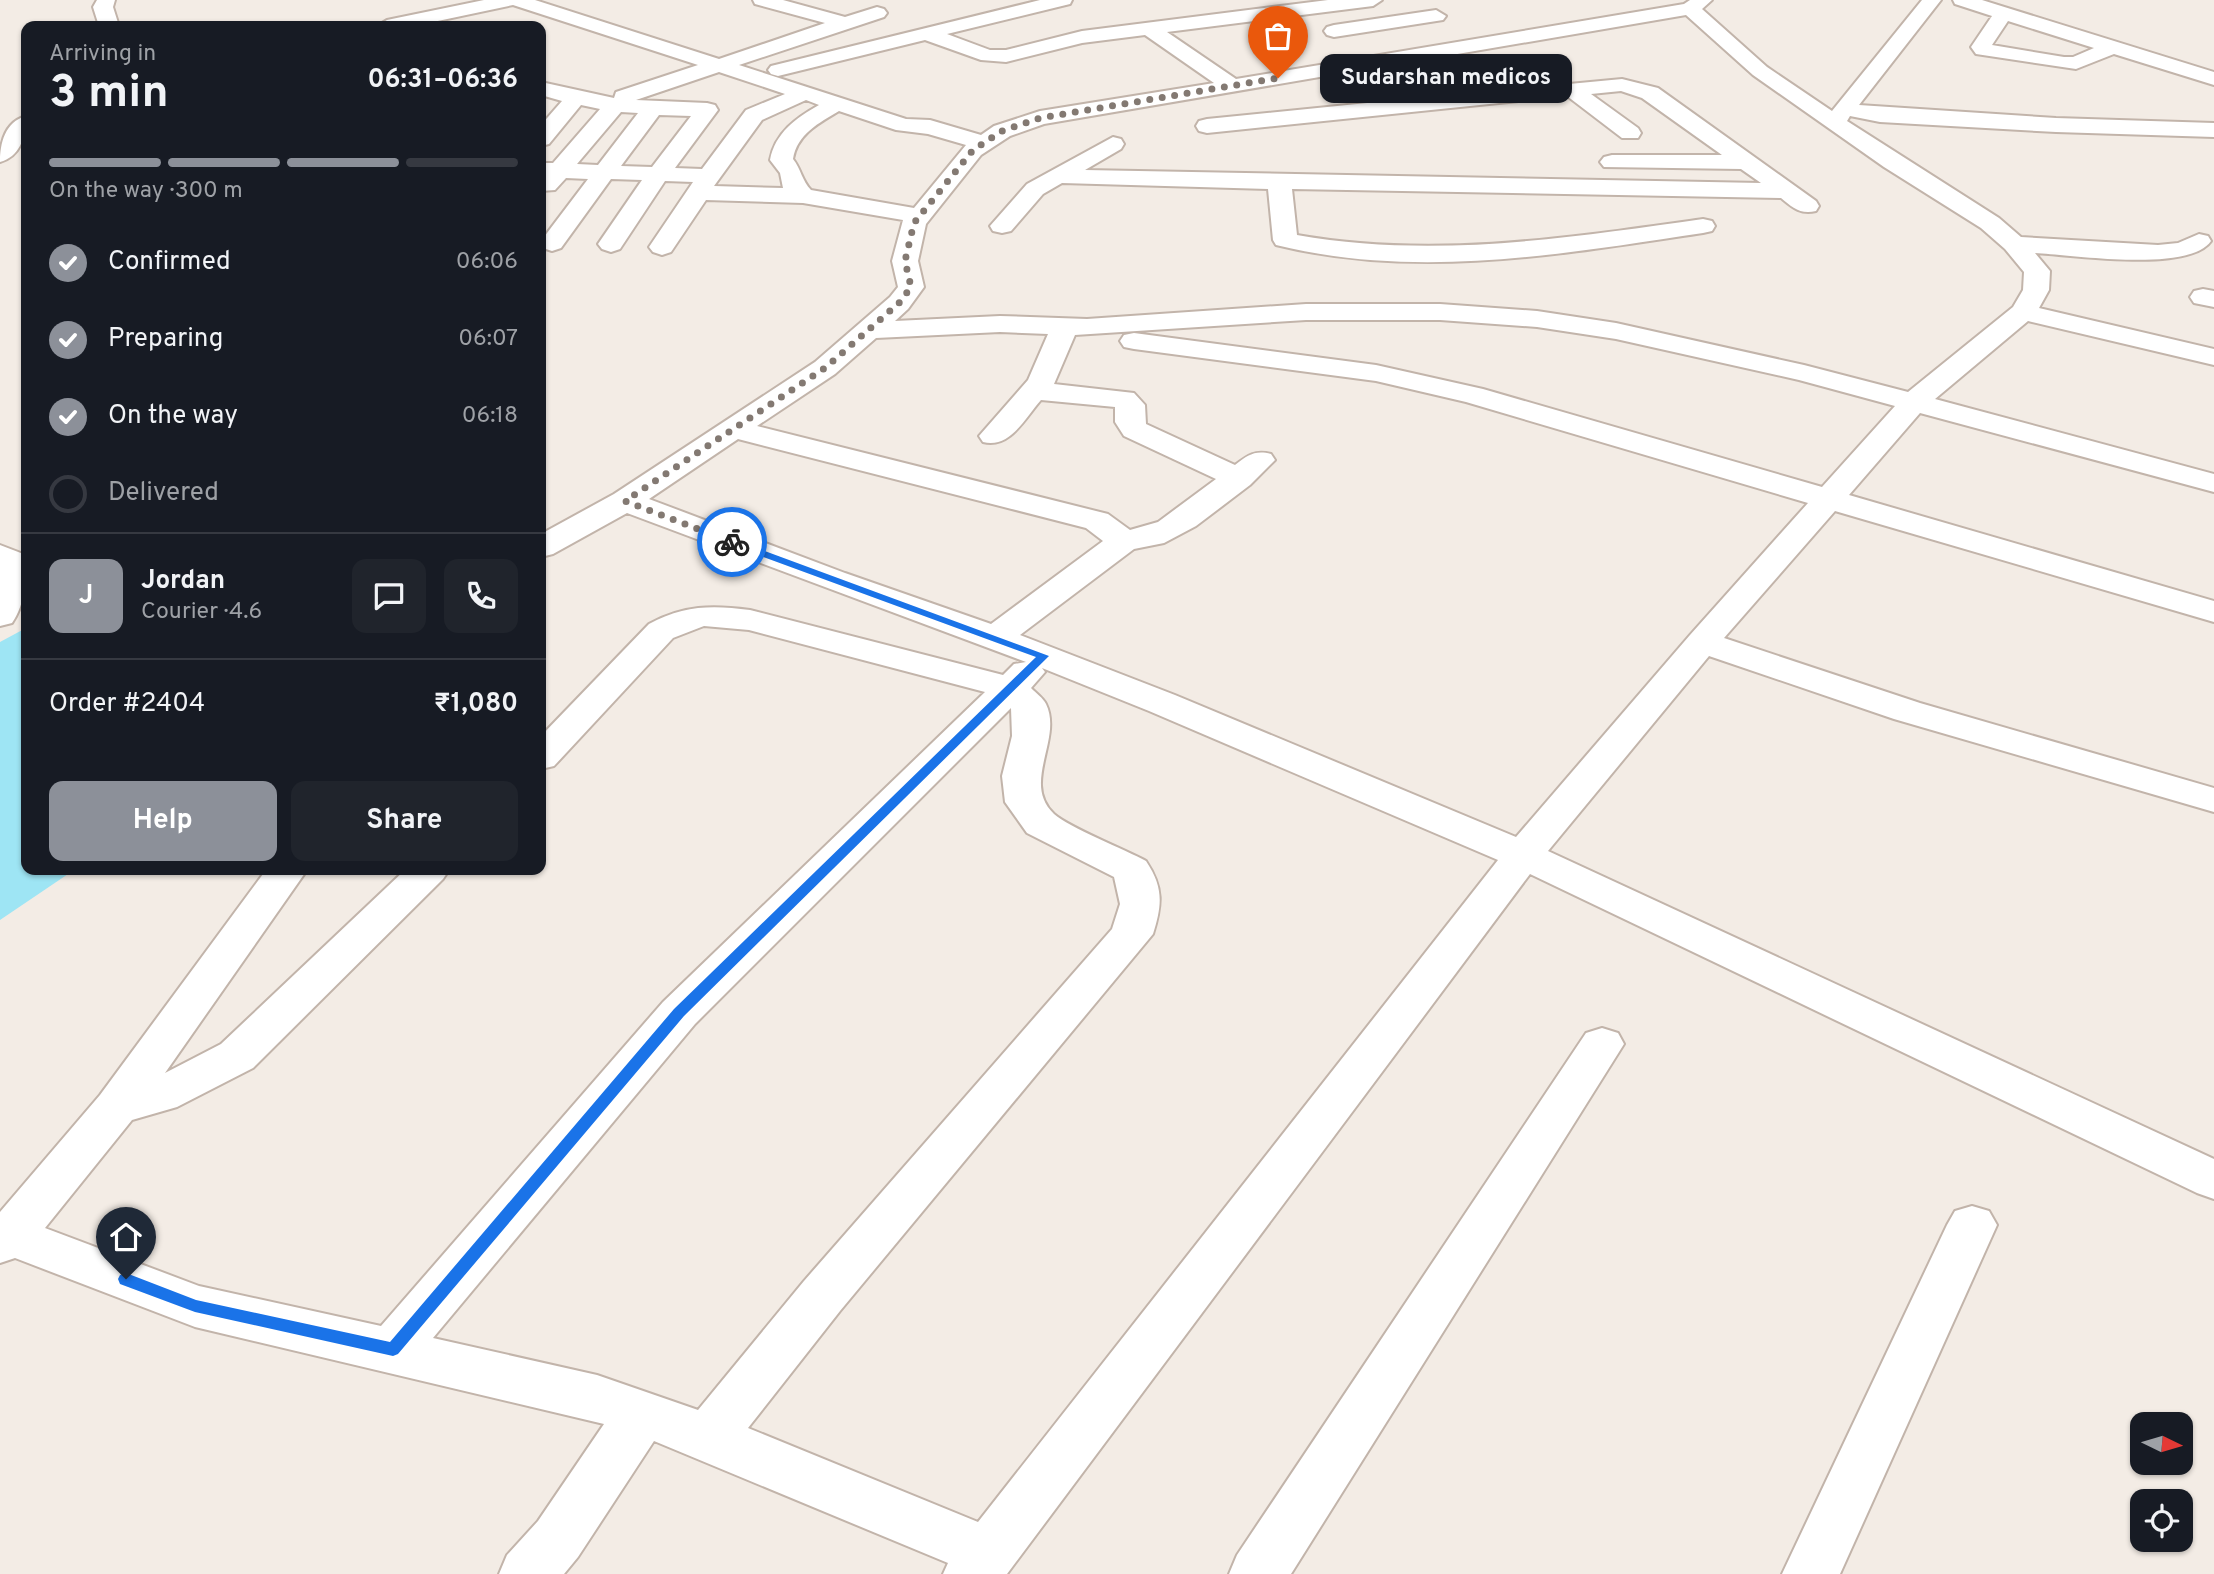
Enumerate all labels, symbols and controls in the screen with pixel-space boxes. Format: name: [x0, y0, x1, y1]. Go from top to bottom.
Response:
pin: [1248, 6, 1308, 78]
icon: bag: [1259, 17, 1297, 55]
text: Arriving in: [49, 40, 156, 69]
callout: Sudarshan medicos: [1320, 54, 1572, 102]
text: 06:31–06:36: [368, 64, 518, 97]
text: Sudarshan medicos: [1341, 64, 1551, 93]
text: 3 min: [49, 65, 169, 124]
text: On the way · 300 m: [49, 177, 243, 206]
icon: check: [49, 244, 87, 282]
text: Confirmed: [108, 246, 231, 279]
text: 06:06: [456, 248, 518, 277]
icon: check: [49, 321, 87, 359]
text: Preparing: [108, 323, 223, 356]
text: 06:07: [458, 325, 518, 354]
icon: check: [49, 398, 87, 436]
text: On the way: [108, 400, 238, 433]
text: 06:18: [462, 402, 518, 431]
text: Delivered: [108, 477, 219, 510]
courier: [697, 507, 767, 577]
icon: bike: [713, 523, 751, 561]
button: chat: [352, 559, 426, 633]
button: phone: [444, 559, 518, 633]
text: Jordan: [141, 565, 225, 598]
text: J: [79, 580, 93, 613]
text: Courier · 4.6: [141, 598, 262, 627]
text: Order #2404: [49, 688, 205, 721]
text: ₹1,080: [434, 688, 518, 721]
button: Help: [49, 781, 277, 861]
button: Share: [291, 781, 518, 861]
pin: [96, 1207, 156, 1279]
icon: home: [107, 1218, 145, 1256]
north arrow: [2130, 1412, 2193, 1475]
map controls: [2130, 1412, 2193, 1552]
button: locate: [2130, 1489, 2193, 1552]

